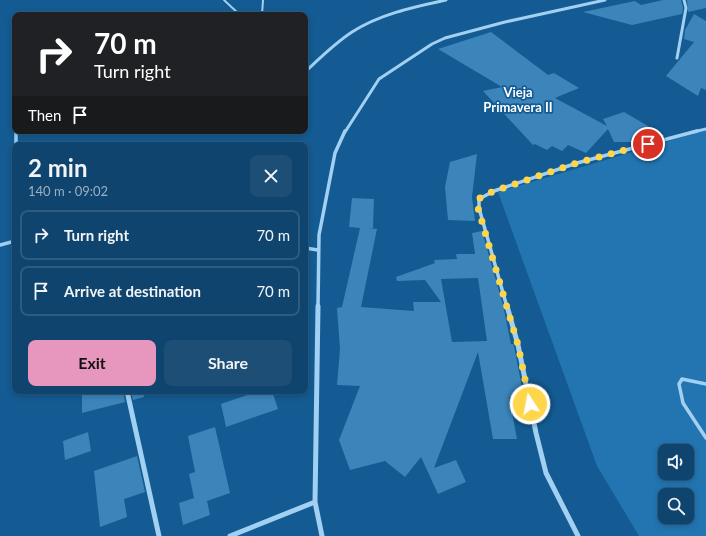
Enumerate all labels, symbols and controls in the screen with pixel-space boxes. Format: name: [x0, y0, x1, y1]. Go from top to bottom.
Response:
text: 70 m: [94, 26, 157, 60]
icon: right: [28, 28, 80, 80]
text: Turn right: [94, 60, 171, 82]
district label: Vieja Primavera II: [483, 84, 553, 115]
icon: arrive: [69, 104, 91, 126]
text: Then: [28, 106, 61, 124]
pin: [631, 127, 665, 161]
icon: arrive: [637, 133, 659, 155]
text: 2 min: [28, 153, 88, 182]
button: close: [250, 155, 292, 197]
text: 140 m · 09:02: [28, 183, 108, 199]
icon: right: [30, 224, 52, 246]
text: Turn right: [64, 226, 129, 244]
text: 70 m: [256, 226, 290, 244]
icon: arrive: [30, 280, 52, 302]
text: Arrive at destination: [64, 282, 201, 300]
text: 70 m: [256, 282, 290, 300]
button: Exit: [28, 340, 156, 386]
button: Share: [164, 340, 292, 386]
position arrow: [509, 383, 551, 425]
map controls: [658, 444, 694, 524]
button: sound: [658, 444, 694, 480]
button: search: [658, 488, 694, 524]

